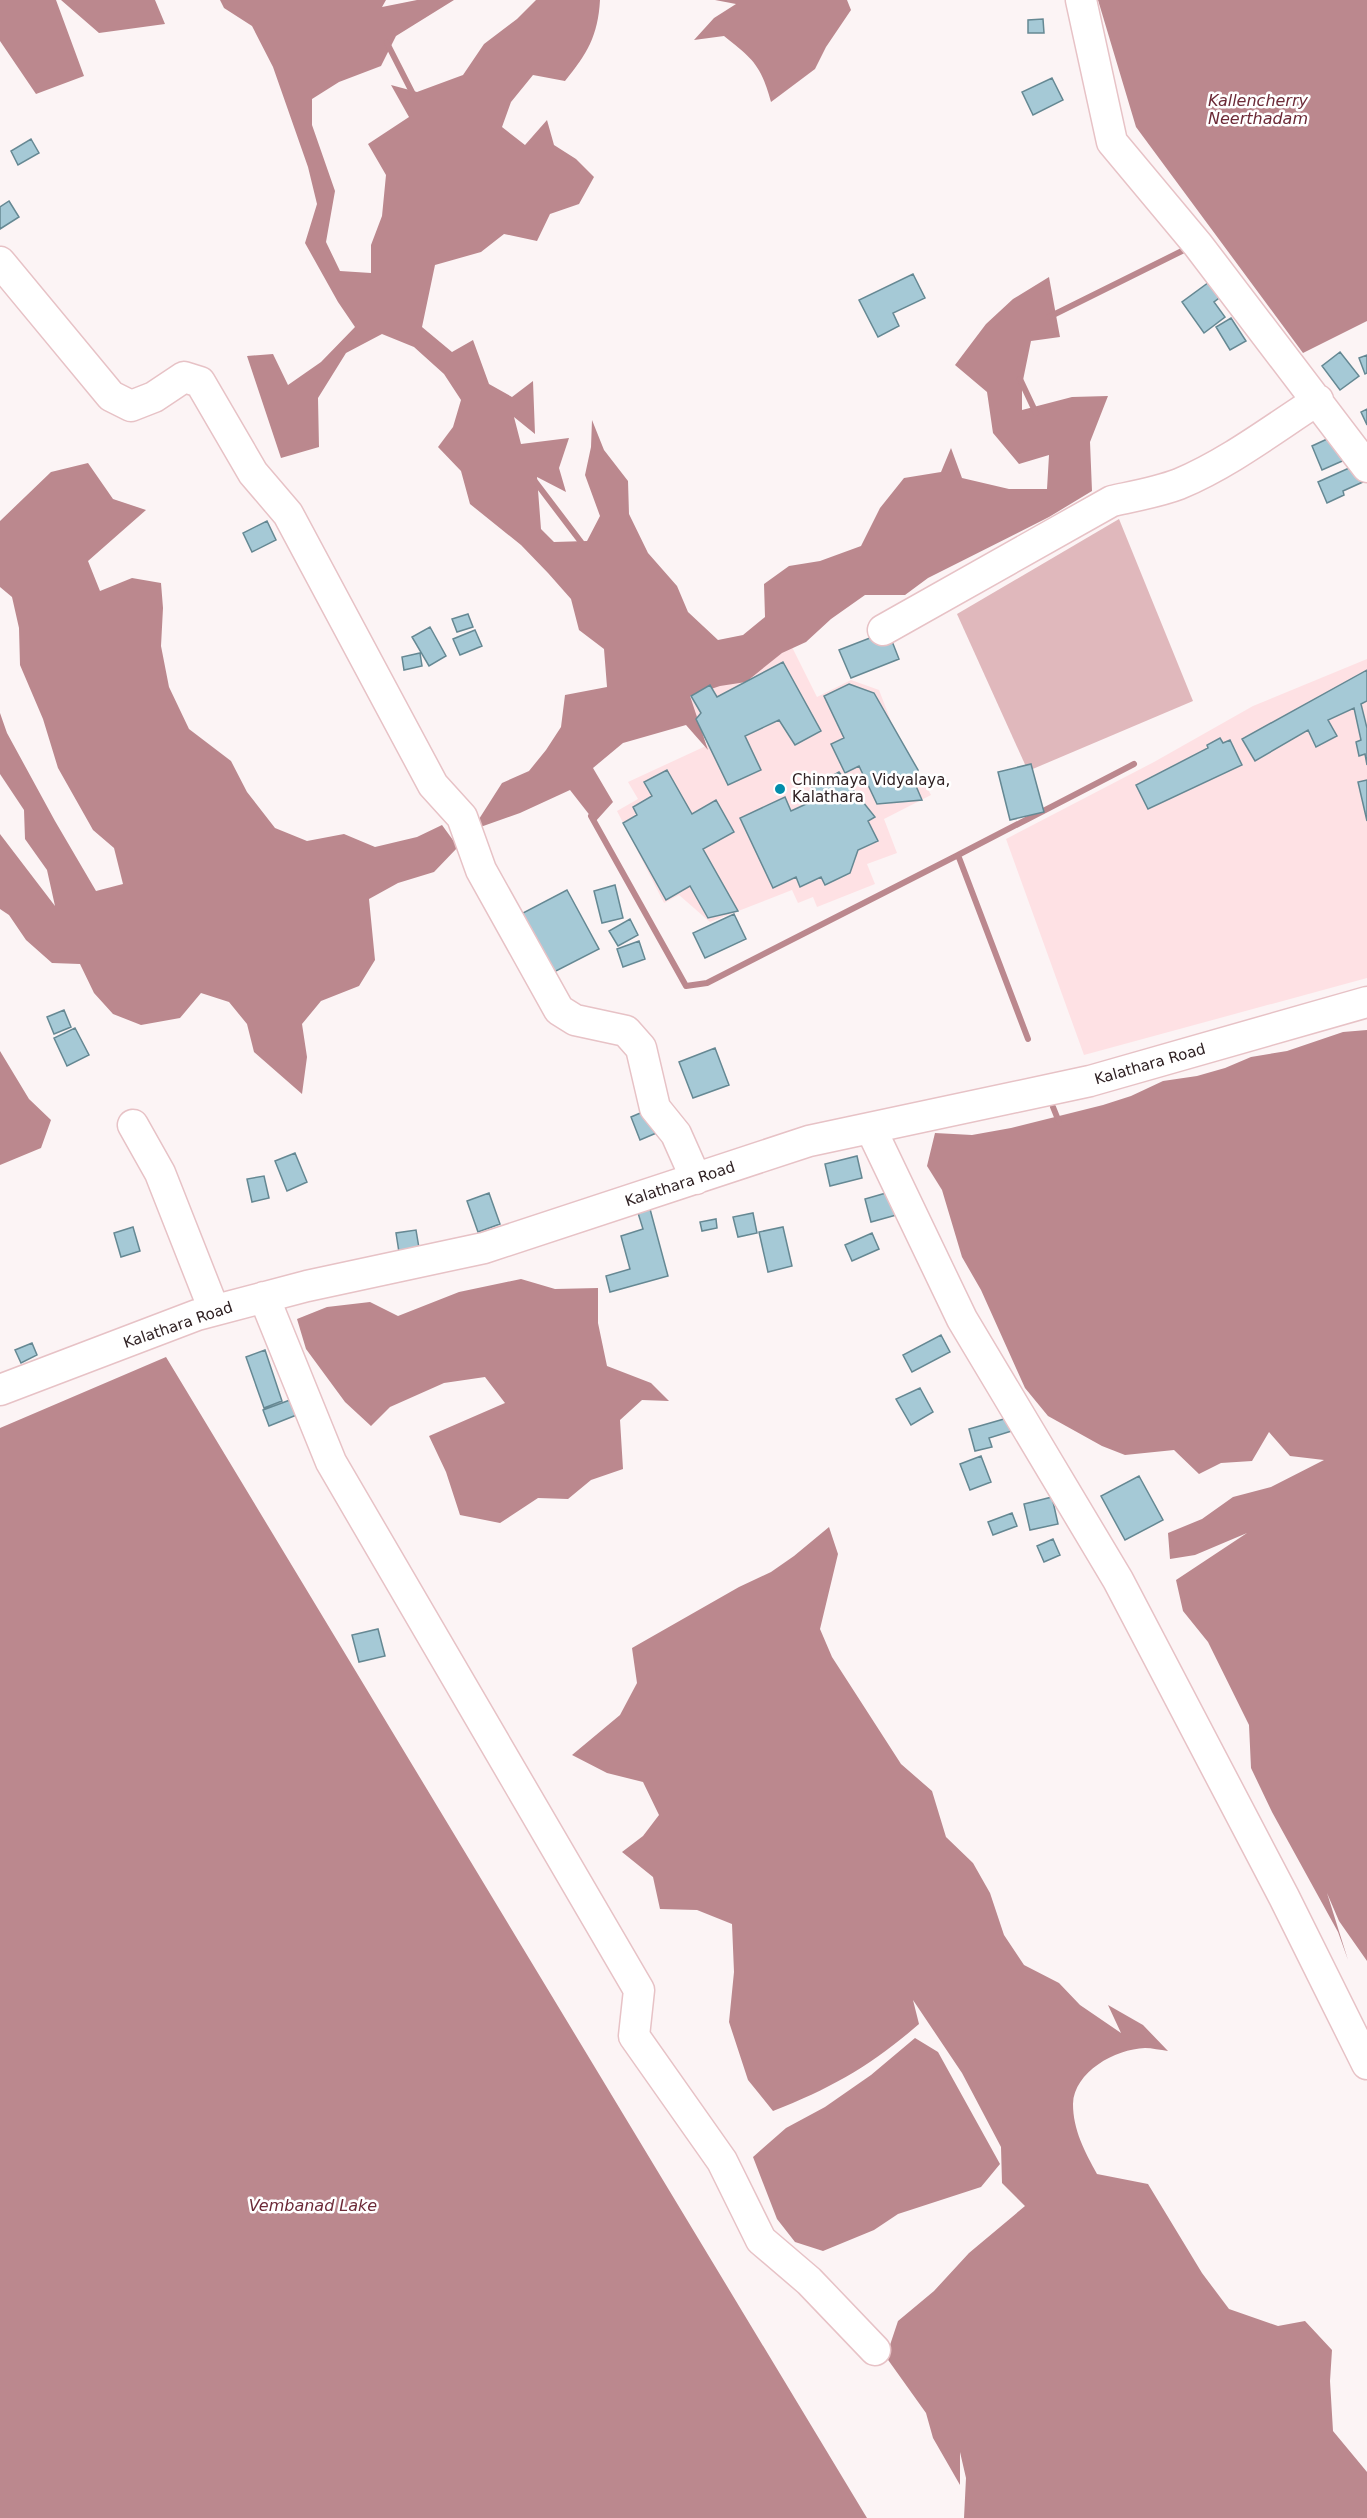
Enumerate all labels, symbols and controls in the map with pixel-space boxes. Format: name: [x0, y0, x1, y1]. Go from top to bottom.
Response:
water label: Kallencherry Neerthadam: [1208, 91, 1309, 128]
place label: Chinmaya Vidyalaya, Kalathara: [792, 771, 950, 806]
marker: Chinmaya Vidyalaya, Kalathara: [773, 782, 787, 796]
street label: Kalathara Road: [1092, 1040, 1208, 1088]
street label: Kalathara Road: [623, 1158, 737, 1210]
street label: Kalathara Road: [121, 1298, 235, 1352]
water label: Vembanad Lake: [249, 2196, 377, 2215]

